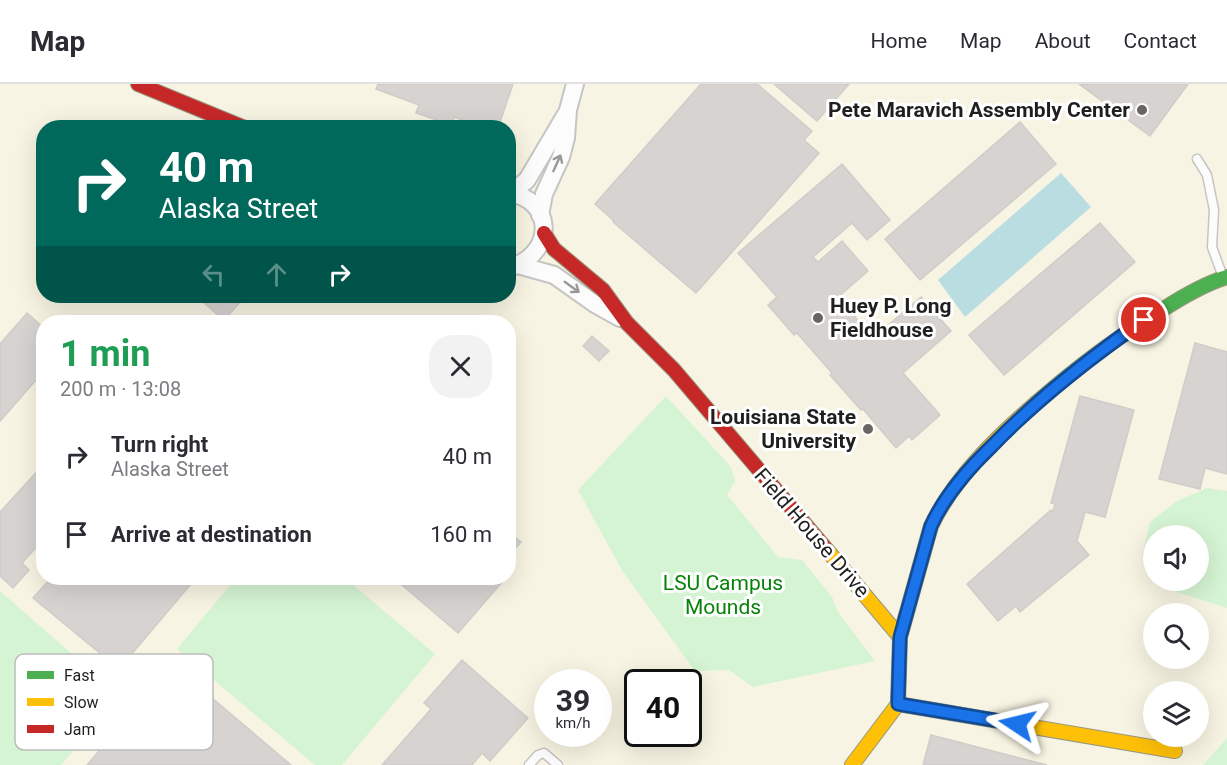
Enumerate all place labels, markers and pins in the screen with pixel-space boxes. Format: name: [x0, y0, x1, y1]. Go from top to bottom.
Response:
place label: Pete Maravich Assembly Center: [828, 98, 1130, 122]
marker: Pete Maravich Assembly Center: [1135, 103, 1149, 117]
place label: Huey P. Long Fieldhouse: [830, 294, 952, 342]
pin: [1118, 294, 1169, 345]
marker: Huey P. Long Fieldhouse: [811, 311, 825, 325]
place label: Louisiana State University: [710, 405, 856, 453]
marker: Louisiana State University: [861, 422, 875, 436]

